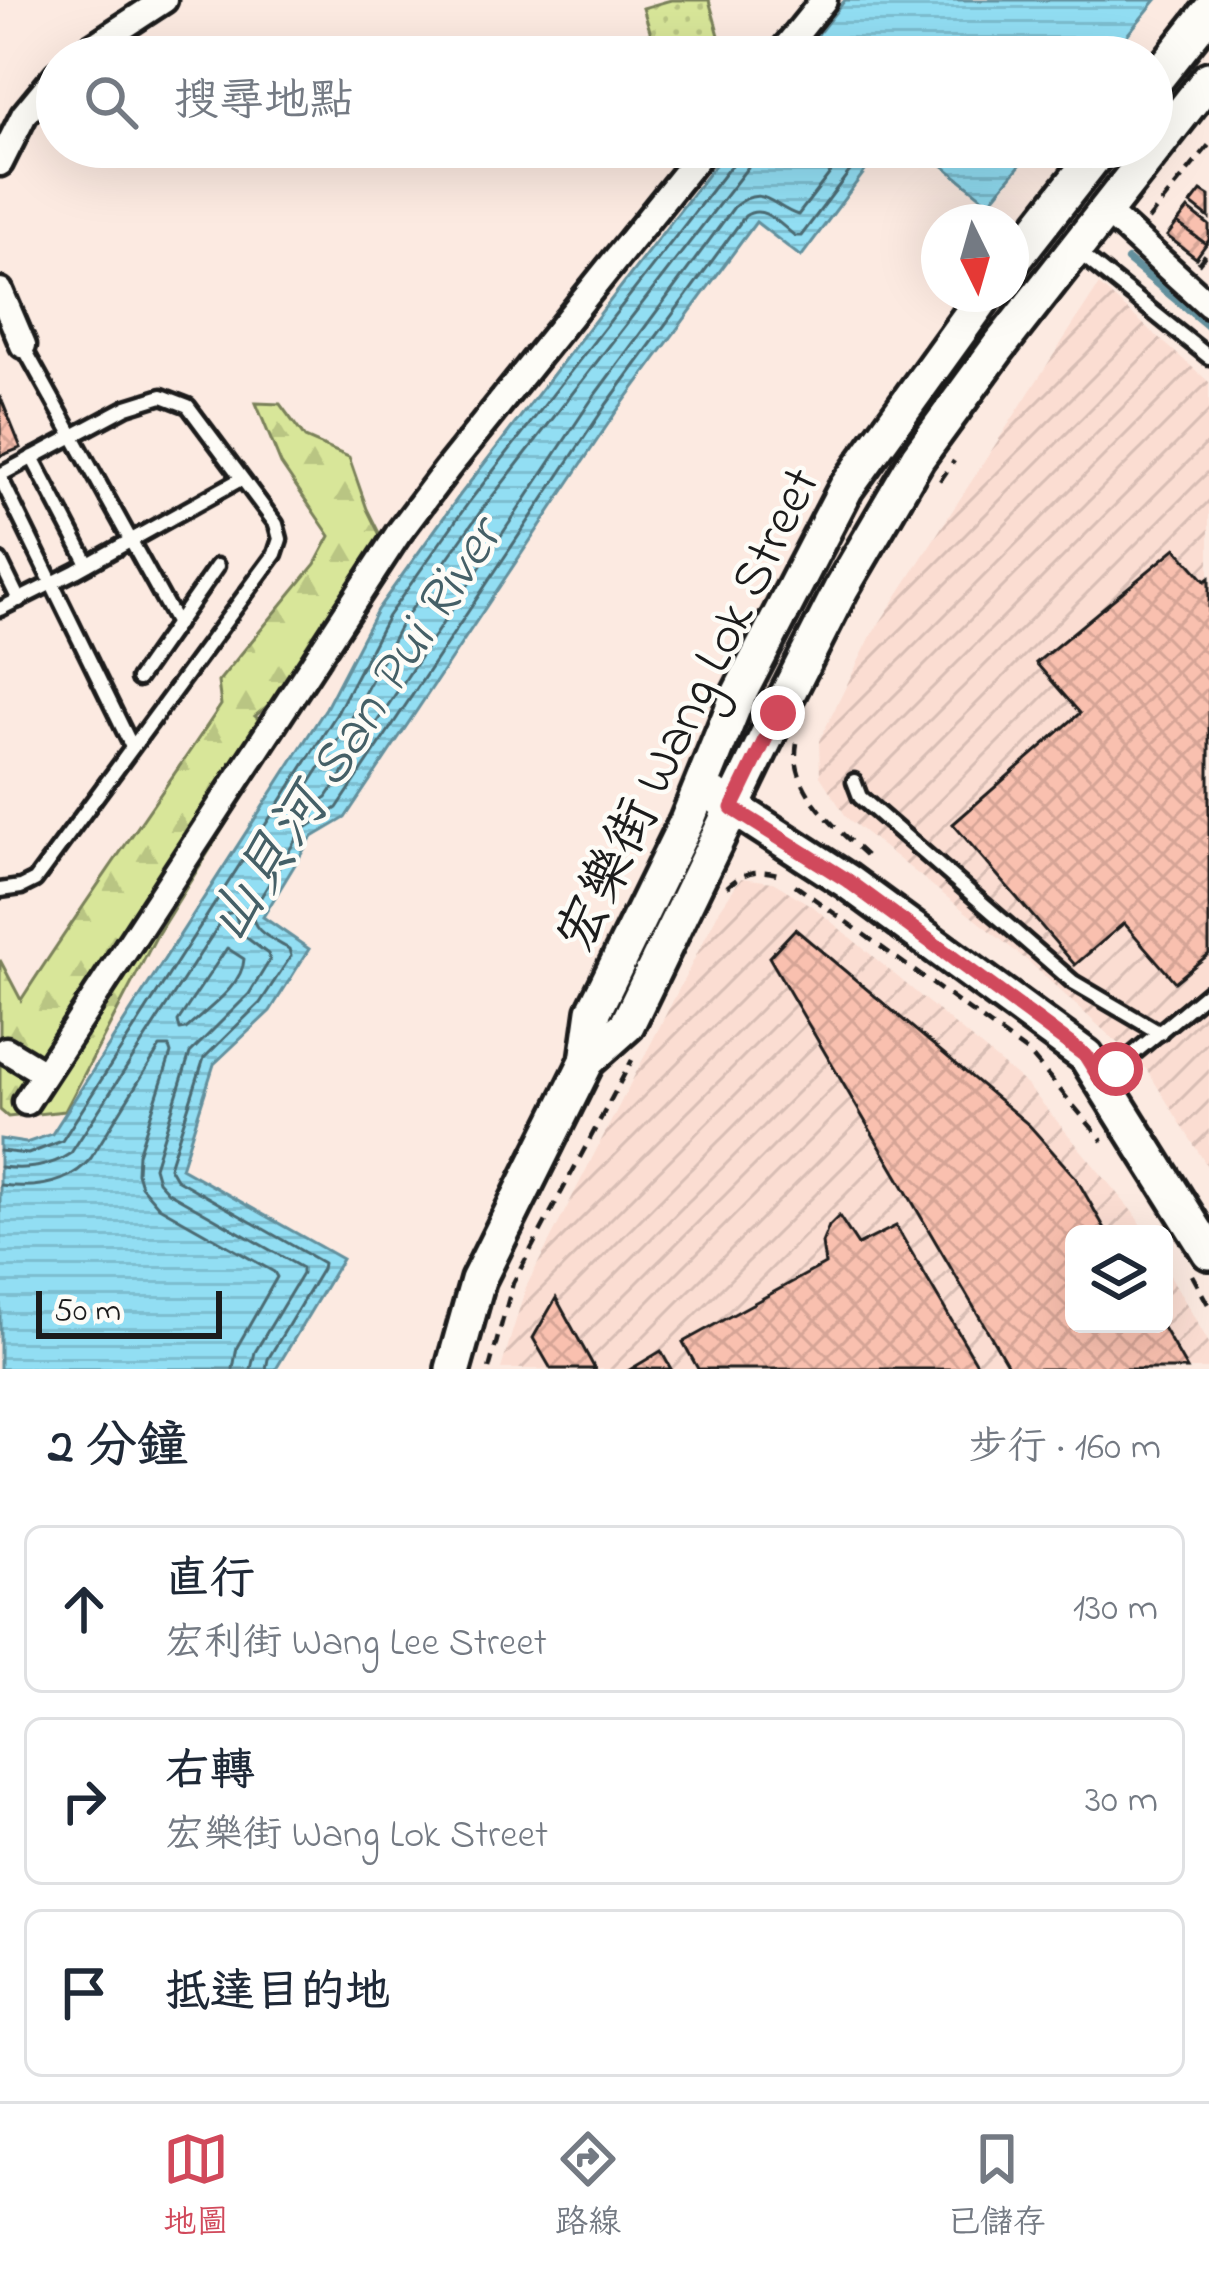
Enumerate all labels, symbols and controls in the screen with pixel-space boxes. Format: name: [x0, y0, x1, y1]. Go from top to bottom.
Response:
search box: [36, 36, 1173, 168]
icon: search: [78, 69, 144, 135]
text: 搜尋地點: [174, 70, 354, 136]
north arrow: [921, 204, 1029, 312]
street label: 宏樂街 Wang Lok Street: [540, 455, 844, 967]
water label: 山貝河 San Pui River: [189, 499, 529, 961]
route end: [751, 686, 805, 740]
route start: [1089, 1042, 1143, 1096]
map controls: [1065, 1225, 1173, 1333]
button: layers: [1065, 1225, 1173, 1333]
scale bar: [36, 1285, 222, 1338]
text: 50 m: [54, 1288, 121, 1336]
text: 2 分鐘: [48, 1411, 188, 1486]
text: 步行 · 160 m: [969, 1420, 1161, 1477]
text: 直行: [165, 1548, 255, 1614]
icon: ahead: [51, 1576, 117, 1642]
text: 130 m: [1073, 1581, 1158, 1638]
text: 宏利街 Wang Lee Street: [165, 1616, 547, 1673]
text: 右轉: [165, 1740, 255, 1806]
icon: right: [51, 1768, 117, 1834]
text: 30 m: [1085, 1773, 1158, 1830]
text: 宏樂街 Wang Lok Street: [165, 1808, 548, 1865]
icon: arrive: [51, 1960, 117, 2026]
text: 抵達目的地: [165, 1961, 390, 2027]
tab: 地圖: [163, 2126, 229, 2248]
tab: 路線: [555, 2126, 621, 2248]
tab: 已儲存: [947, 2126, 1046, 2248]

